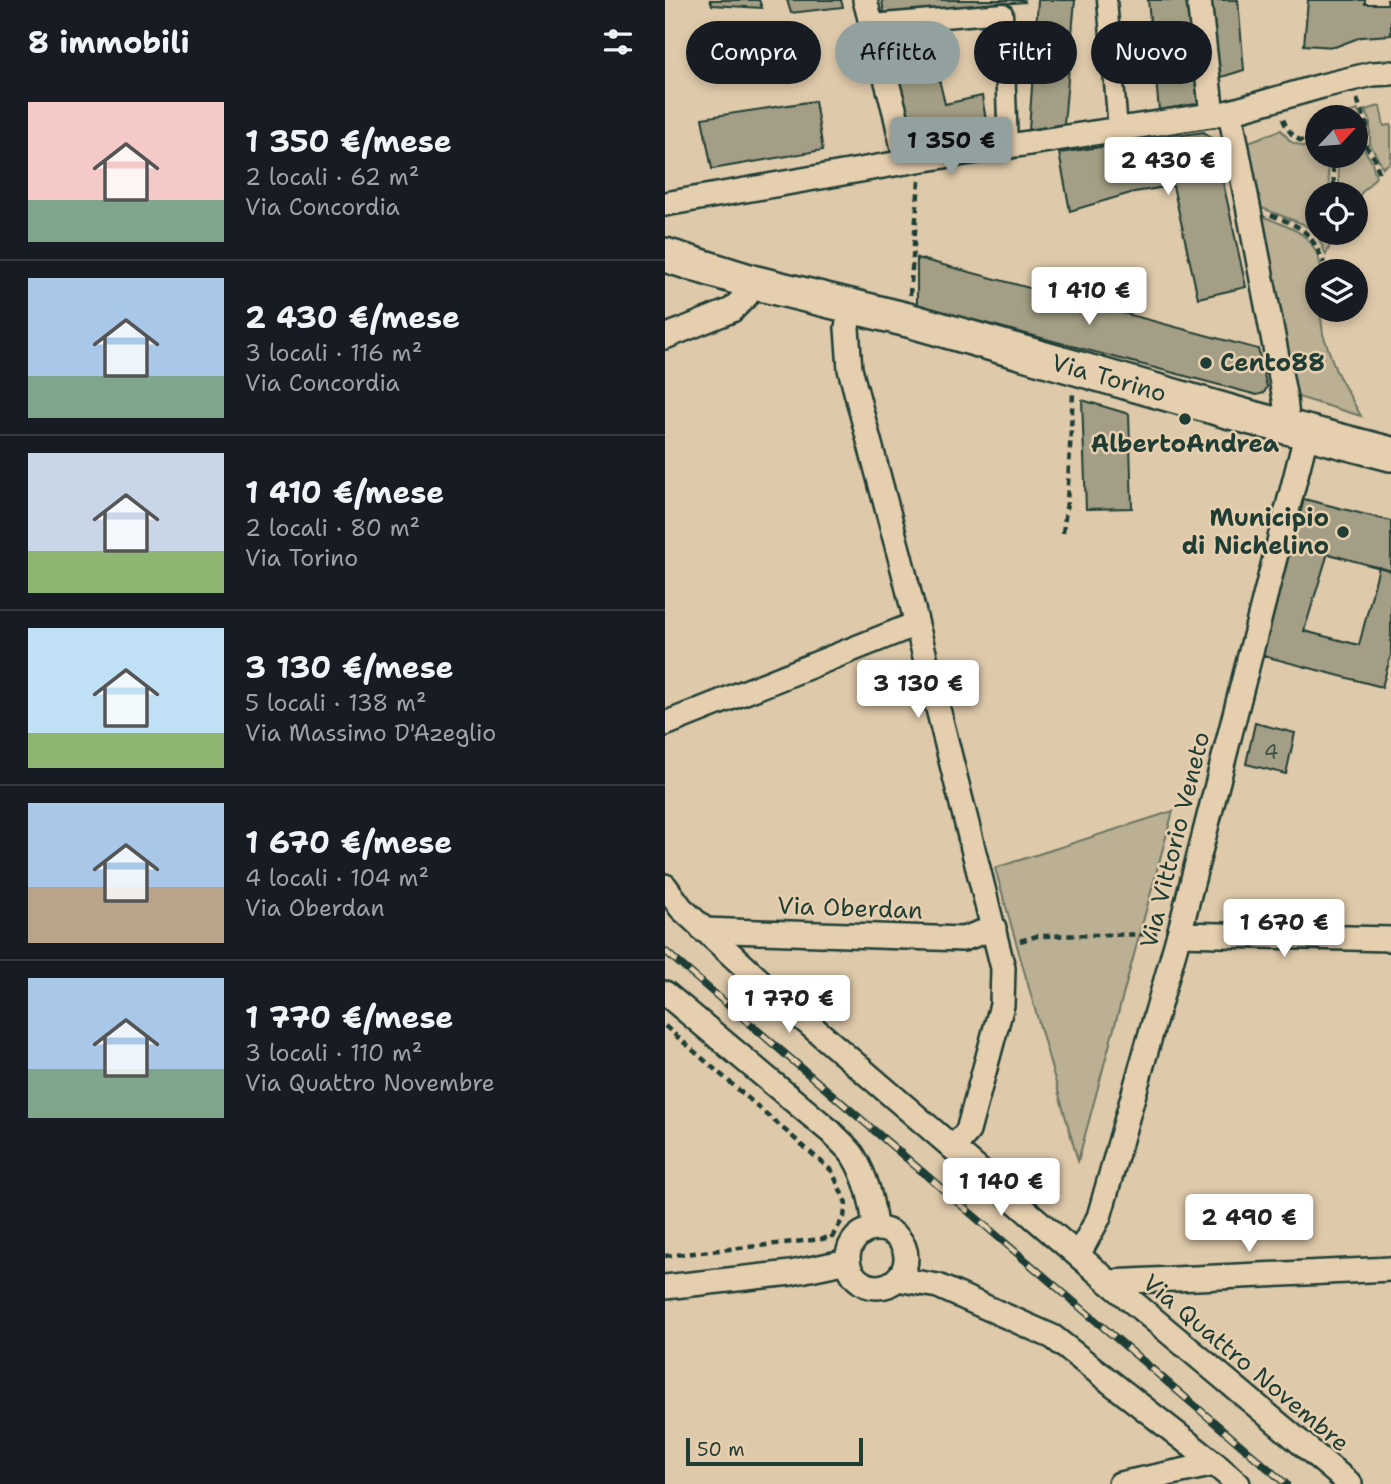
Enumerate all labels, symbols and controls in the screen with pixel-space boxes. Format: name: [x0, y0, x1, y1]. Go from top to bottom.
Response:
chip: Compra: [686, 21, 821, 84]
chip: Affitta: [835, 21, 960, 84]
chip: Filtri: [974, 21, 1077, 84]
chip: Nuovo: [1091, 21, 1212, 84]
text: 8 immobili: [28, 22, 190, 63]
icon: filters: [599, 23, 637, 61]
north arrow: [1305, 105, 1369, 168]
map controls: [1305, 105, 1368, 322]
pin: 1 350 €: [886, 118, 1016, 177]
text: 1 350 €/mese: [245, 121, 452, 162]
text: 1 350 €: [907, 125, 995, 155]
icon: home: [84, 130, 168, 214]
pin: 2 430 €: [1103, 138, 1233, 197]
text: 2 430 €: [1120, 145, 1216, 175]
text: 2 locali · 62 m²: [245, 162, 419, 192]
button: locate: [1305, 182, 1368, 245]
text: Via Concordia: [245, 192, 400, 222]
button: layers: [1305, 259, 1368, 322]
pin: 1 410 €: [1024, 268, 1154, 327]
text: 1 410 €: [1048, 275, 1130, 305]
text: 2 430 €/mese: [245, 297, 460, 338]
icon: home: [84, 306, 168, 390]
text: 3 locali · 116 m²: [245, 338, 422, 368]
street label: Via Torino: [1048, 346, 1170, 410]
place label: Cento88: [1220, 347, 1325, 379]
marker: Cento88: [1198, 355, 1214, 371]
text: Via Concordia: [245, 368, 400, 398]
marker: AlbertoAndrea: [1177, 411, 1193, 427]
place label: AlbertoAndrea: [1091, 428, 1280, 460]
text: 1 410 €/mese: [245, 472, 444, 513]
icon: home: [84, 481, 168, 565]
place label: Municipio di Nichelino: [1182, 502, 1329, 562]
text: 2 locali · 80 m²: [245, 513, 420, 543]
marker: Municipio di Nichelino: [1335, 524, 1351, 540]
text: Via Torino: [245, 543, 358, 573]
text: 3 130 €/mese: [245, 647, 454, 688]
icon: home: [84, 656, 168, 740]
pin: 3 130 €: [853, 660, 983, 720]
text: 3 130 €: [873, 668, 963, 698]
text: 5 locali · 138 m²: [245, 688, 427, 718]
text: Via Massimo D'Azeglio: [245, 718, 496, 748]
street label: Via Vittorio Veneto: [1133, 728, 1217, 952]
house number: 4: [1264, 738, 1278, 766]
text: 1 670 €/mese: [245, 822, 452, 863]
icon: home: [84, 831, 168, 915]
text: 4 locali · 104 m²: [245, 863, 429, 893]
street label: Via Oberdan: [777, 889, 923, 927]
text: Via Oberdan: [245, 893, 385, 923]
pin: 1 670 €: [1219, 900, 1349, 959]
text: 1 670 €: [1239, 907, 1329, 937]
pin: 1 770 €: [724, 976, 854, 1035]
text: 1 770 €: [744, 983, 834, 1013]
text: 1 770 €/mese: [245, 997, 453, 1038]
icon: home: [84, 1006, 168, 1090]
text: 3 locali · 110 m²: [245, 1038, 422, 1068]
text: Via Quattro Novembre: [245, 1068, 495, 1098]
pin: 1 140 €: [936, 1158, 1066, 1218]
text: 1 140 €: [959, 1166, 1043, 1196]
pin: 2 490 €: [1184, 1194, 1314, 1254]
text: 2 490 €: [1201, 1202, 1297, 1232]
street label: Via Quattro Novembre: [1136, 1267, 1356, 1459]
scale bar: [686, 1435, 863, 1467]
text: 50 m: [697, 1437, 745, 1462]

